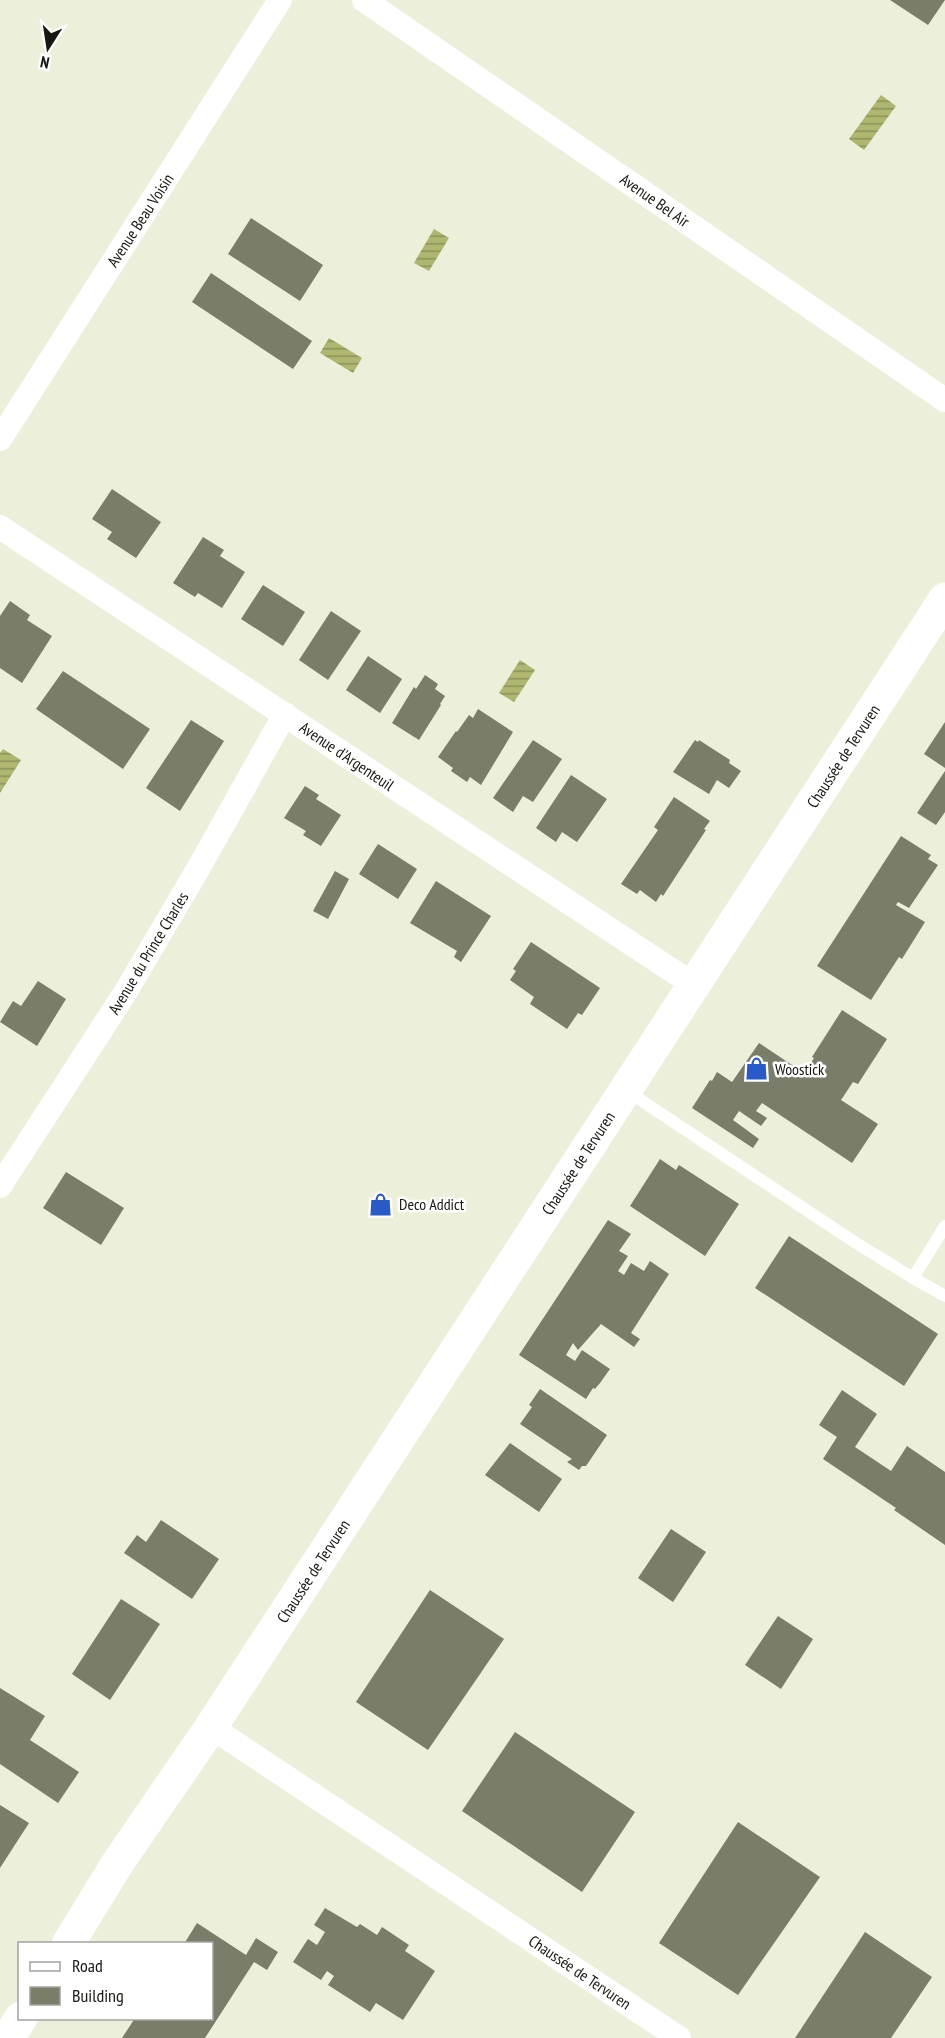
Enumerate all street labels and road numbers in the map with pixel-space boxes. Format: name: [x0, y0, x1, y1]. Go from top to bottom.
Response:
street label: Avenue Bel Air: [616, 169, 694, 232]
street label: Avenue Beau Voisin: [102, 170, 178, 270]
street label: Chaussée de Tervuren: [802, 701, 884, 811]
street label: Avenue d'Argenteuil: [296, 717, 398, 795]
street label: Avenue du Prince Charles: [104, 888, 192, 1018]
street label: Chaussée de Tervuren: [537, 1108, 619, 1218]
street label: Chaussée de Tervuren: [272, 1516, 354, 1626]
street label: Chaussée de Tervuren: [525, 1930, 635, 2014]

